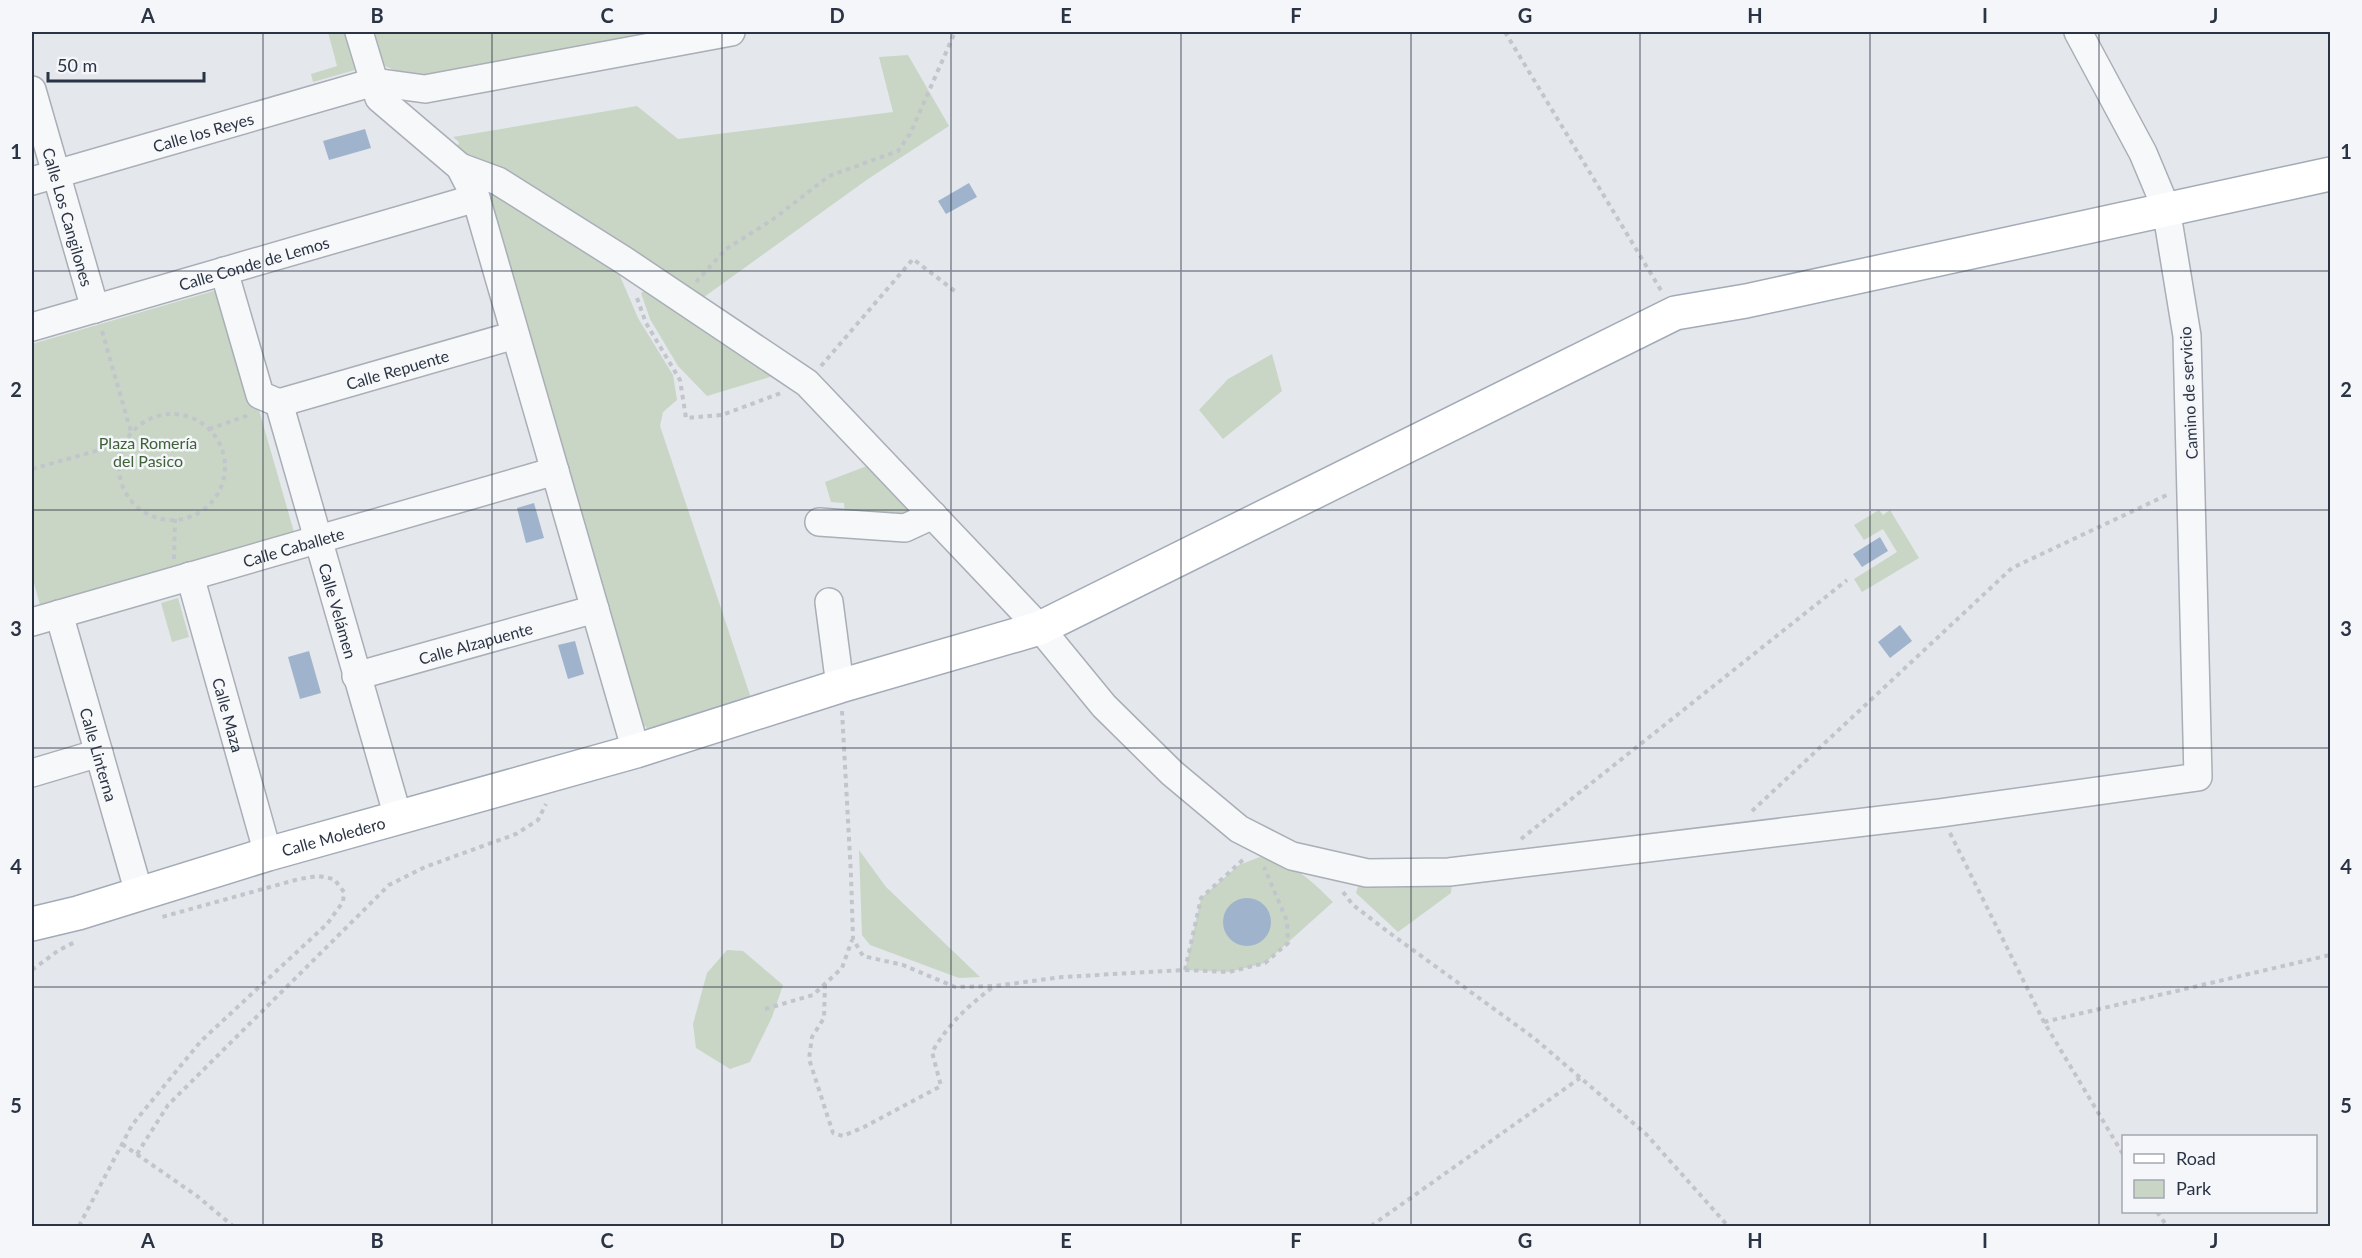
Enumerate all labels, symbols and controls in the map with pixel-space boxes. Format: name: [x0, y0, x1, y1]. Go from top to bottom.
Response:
text: A: [140, 3, 155, 27]
text: B: [370, 3, 384, 27]
text: C: [600, 3, 614, 27]
text: D: [829, 3, 845, 27]
text: E: [1060, 3, 1072, 27]
text: F: [1290, 3, 1302, 27]
text: G: [1518, 3, 1532, 27]
text: H: [1747, 3, 1763, 27]
text: I: [1982, 3, 1988, 27]
text: J: [2210, 3, 2218, 27]
scale bar: [48, 45, 204, 83]
text: 50 m: [57, 54, 97, 76]
street label: Calle los Reyes: [150, 108, 256, 155]
text: 1: [10, 139, 22, 163]
text: 1: [2340, 139, 2352, 163]
street label: Calle Los Cangilones: [40, 145, 97, 288]
street label: Calle Conde de Lemos: [176, 232, 331, 293]
street label: Camino de servicio: [2175, 326, 2201, 460]
street label: Calle Repuente: [344, 345, 451, 393]
text: 2: [10, 377, 22, 401]
text: 2: [2340, 377, 2352, 401]
park label: Plaza Romería del Pasico: [99, 433, 197, 470]
street label: Calle Caballete: [240, 523, 346, 570]
street label: Calle Velámen: [316, 561, 361, 661]
text: 3: [10, 616, 22, 640]
text: 3: [2340, 616, 2352, 640]
street label: Calle Alzapuente: [416, 618, 534, 668]
street label: Calle Maza: [209, 675, 248, 754]
street label: Calle Linterna: [77, 705, 122, 803]
street label: Calle Moledero: [279, 812, 387, 859]
text: 4: [10, 854, 22, 878]
text: 4: [2340, 854, 2352, 878]
text: 5: [10, 1093, 22, 1117]
text: 5: [2340, 1093, 2352, 1117]
legend: [2122, 1135, 2317, 1213]
text: Road: [2176, 1147, 2216, 1169]
text: Park: [2176, 1177, 2212, 1199]
text: A: [140, 1228, 155, 1252]
text: B: [370, 1228, 384, 1252]
text: C: [600, 1228, 614, 1252]
text: D: [829, 1228, 845, 1252]
text: E: [1060, 1228, 1072, 1252]
text: F: [1290, 1228, 1302, 1252]
text: G: [1518, 1228, 1532, 1252]
text: H: [1747, 1228, 1763, 1252]
text: I: [1982, 1228, 1988, 1252]
text: J: [2210, 1228, 2218, 1252]

